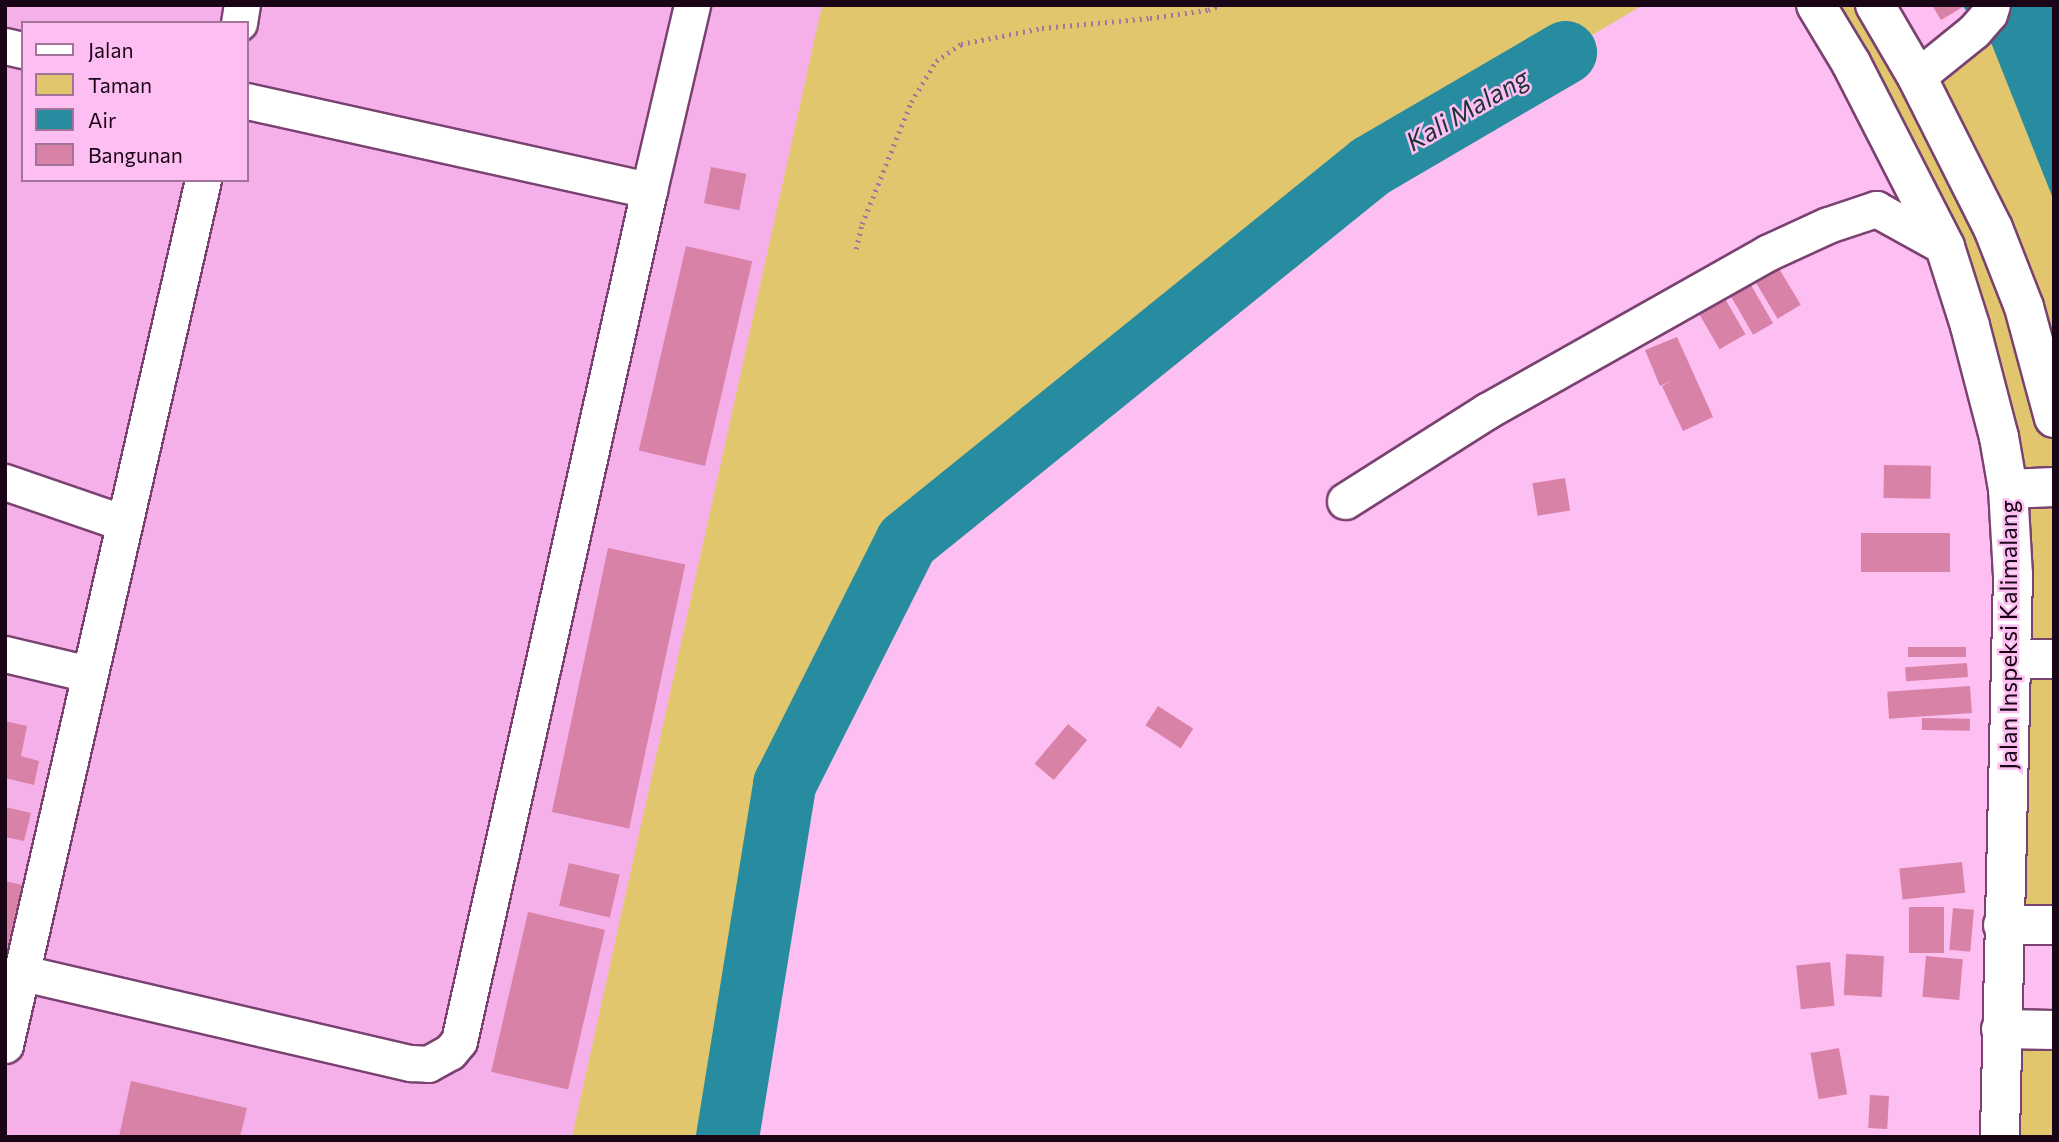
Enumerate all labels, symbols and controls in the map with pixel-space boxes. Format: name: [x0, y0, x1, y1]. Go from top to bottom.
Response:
legend: [21, 21, 248, 182]
text: Jalan: [88, 37, 133, 62]
water label: Kali Malang: [1400, 61, 1534, 157]
text: Taman: [88, 72, 152, 97]
text: Air: [88, 107, 116, 132]
text: Bangunan: [88, 142, 183, 167]
street label: Jalan Inspeksi Kalimalang: [1994, 500, 2022, 770]

